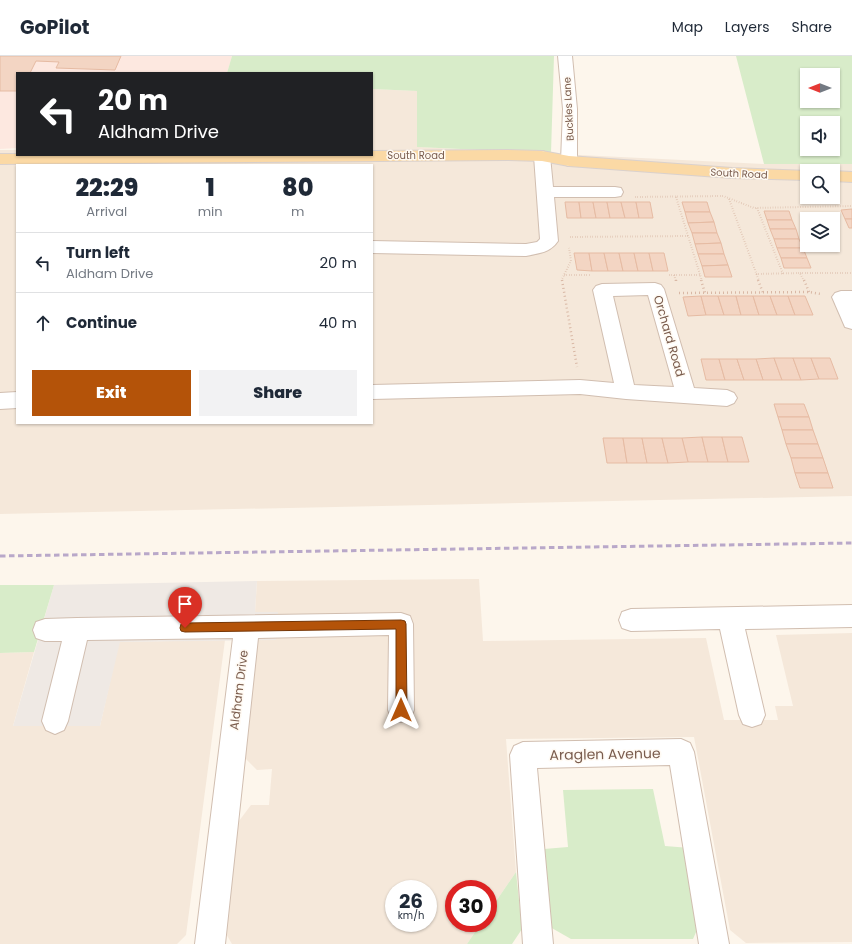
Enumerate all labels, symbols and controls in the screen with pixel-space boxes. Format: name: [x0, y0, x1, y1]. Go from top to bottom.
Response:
text: GoPilot: [20, 14, 89, 41]
text: Map: [672, 17, 703, 37]
text: Layers: [725, 17, 769, 37]
text: Share: [791, 17, 832, 37]
north arrow: [800, 68, 840, 108]
map controls: [800, 68, 840, 252]
street label: Buckles Lane: [559, 77, 578, 141]
text: 20 m: [98, 81, 168, 120]
icon: left: [32, 88, 84, 140]
button: sound: [800, 116, 840, 156]
text: Aldham Drive: [98, 119, 219, 144]
street label: South Road: [387, 148, 445, 163]
button: search: [800, 164, 840, 204]
street label: South Road: [710, 165, 768, 182]
text: 22:29: [75, 171, 138, 204]
text: 1: [205, 171, 215, 204]
text: 80: [282, 171, 314, 204]
text: Arrival: [86, 202, 127, 221]
text: min: [198, 202, 223, 221]
text: m: [291, 202, 304, 221]
button: layers: [800, 212, 840, 252]
text: Turn left: [66, 242, 130, 263]
icon: left: [32, 252, 54, 274]
text: 20 m: [319, 252, 357, 273]
text: Aldham Drive: [66, 264, 153, 283]
street label: Orchard Road: [650, 293, 689, 379]
icon: ahead: [32, 312, 54, 334]
text: Continue: [66, 312, 137, 333]
text: 40 m: [319, 312, 357, 333]
button: Exit: [32, 370, 191, 416]
button: Share: [199, 370, 357, 416]
pin: [168, 587, 202, 628]
icon: arrive: [174, 593, 196, 615]
street label: Aldham Drive: [225, 649, 252, 731]
position arrow: [380, 689, 422, 731]
street label: Araglen Avenue: [549, 743, 661, 765]
speed limit sign: 30: [445, 880, 497, 932]
text: 26: [399, 887, 423, 915]
text: km/h: [398, 908, 424, 923]

